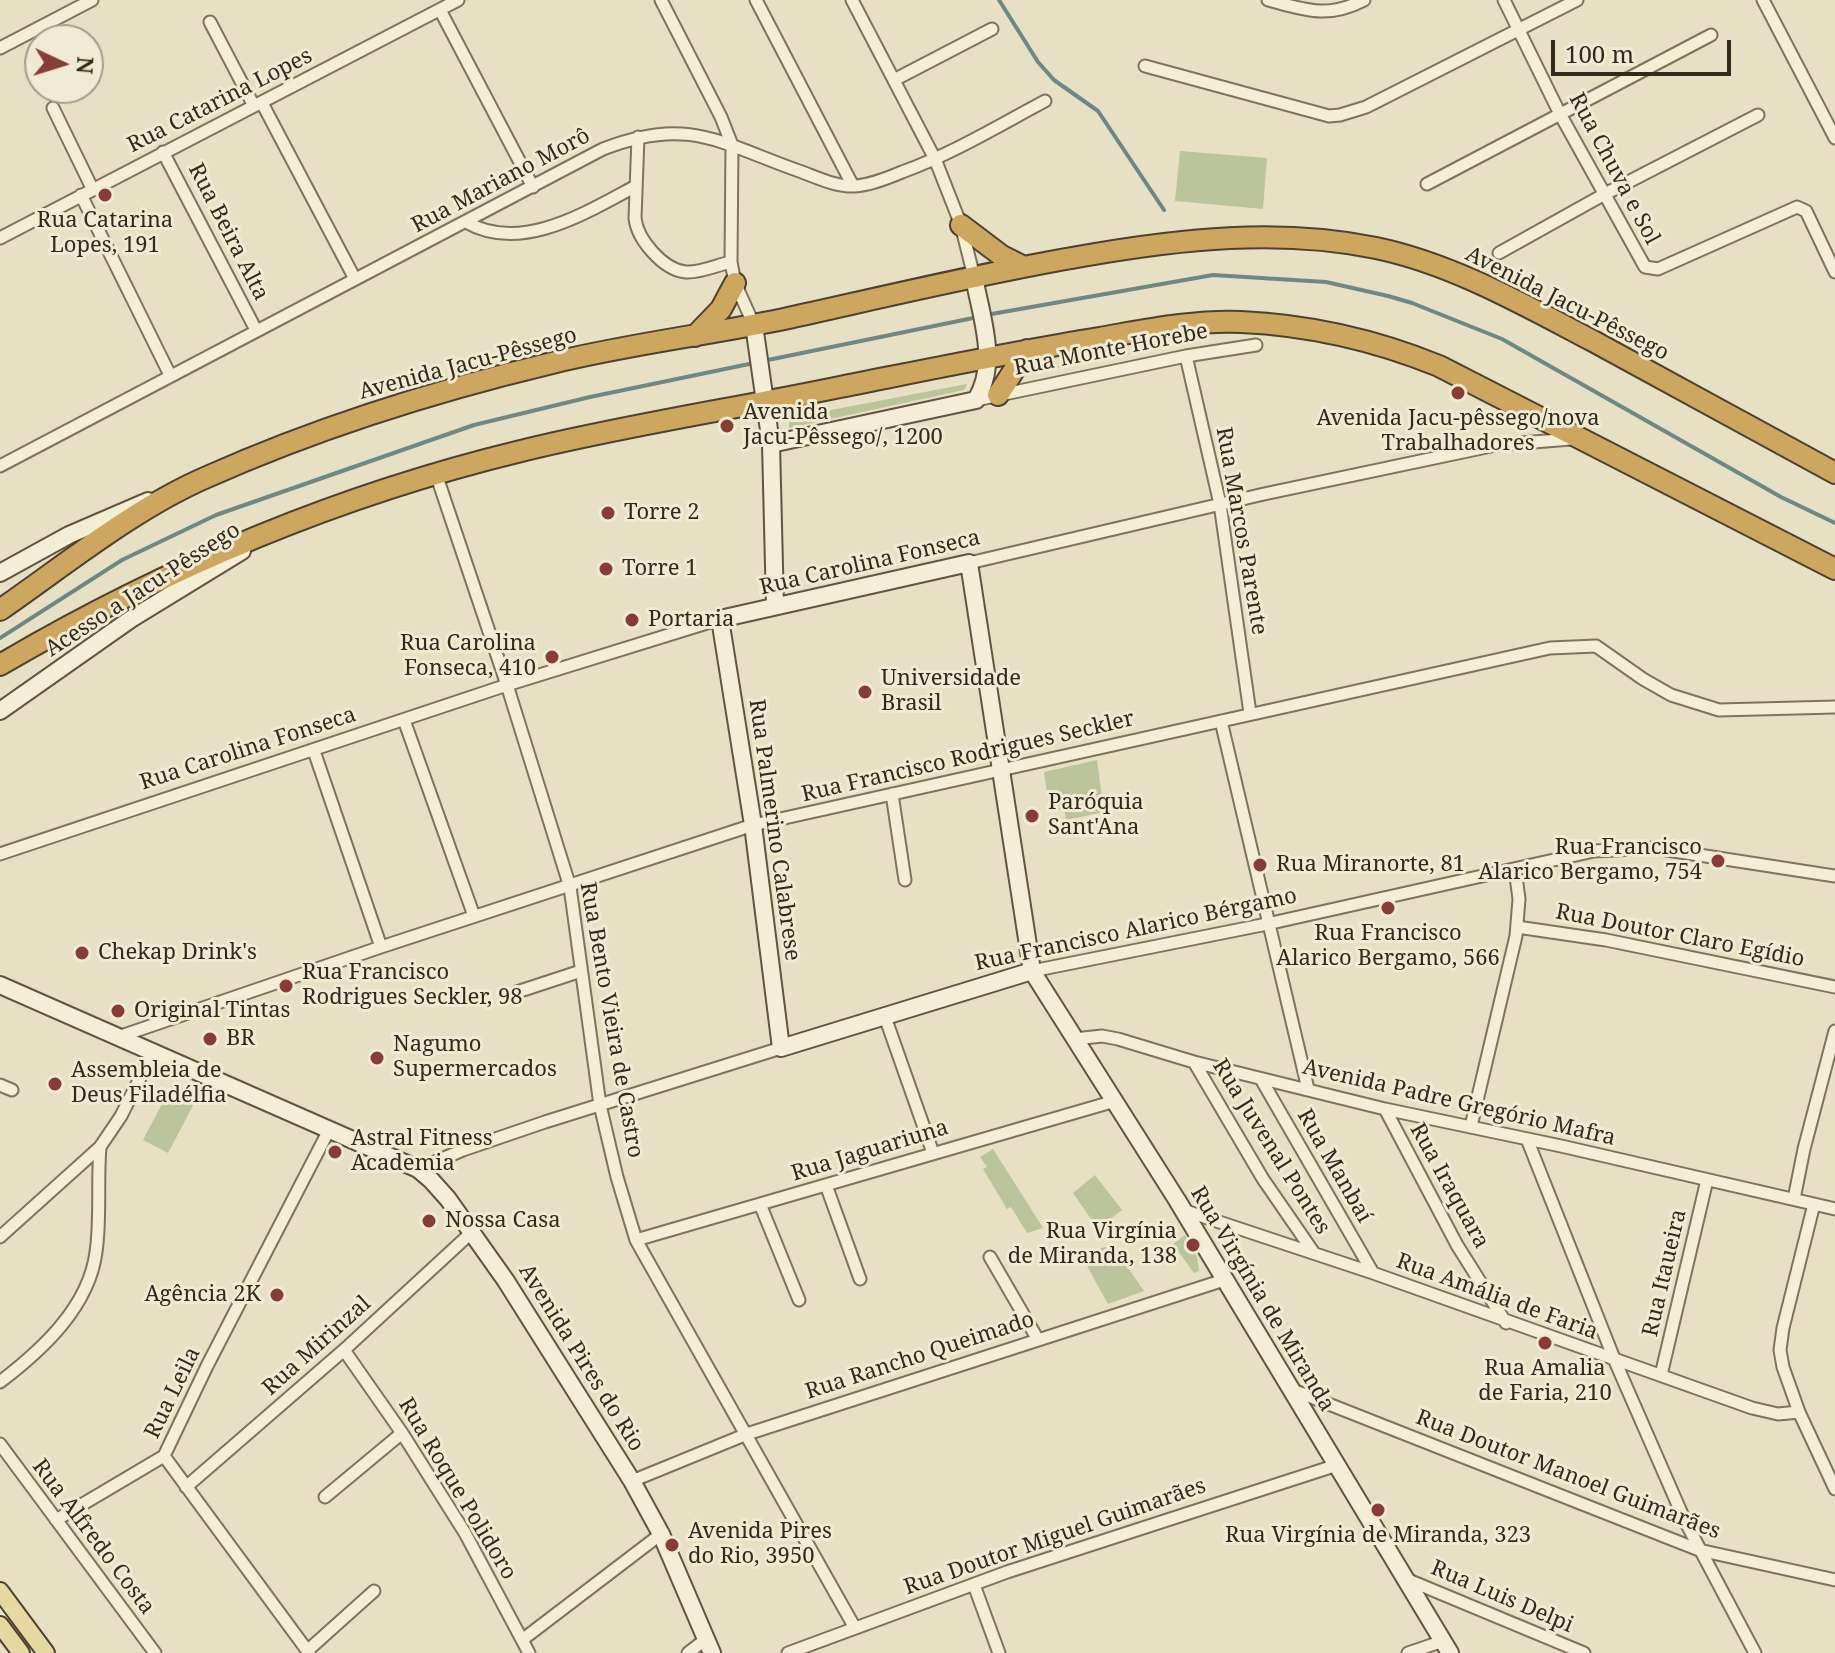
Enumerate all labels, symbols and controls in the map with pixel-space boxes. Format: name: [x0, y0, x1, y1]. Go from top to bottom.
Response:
north arrow: [24, 24, 104, 104]
scale bar: [1555, 24, 1735, 74]
text: 100 m: [1565, 37, 1634, 70]
street label: Rua Catarina Lopes: [123, 43, 317, 159]
text: N: [70, 56, 102, 75]
street label: Rua Chuva e Sol: [1563, 89, 1665, 249]
street label: Rua Mariano Morô: [407, 123, 595, 239]
street label: Rua Beira Alta: [182, 159, 274, 305]
marker: Rua Catarina Lopes, 191: [96, 186, 114, 204]
place label: Rua Catarina Lopes, 191: [37, 208, 173, 260]
street label: Avenida Jacu-Pêssego: [1461, 241, 1673, 367]
street label: Rua Monte Horebe: [1012, 318, 1210, 382]
street label: Avenida Jacu-Pêssego: [356, 322, 580, 406]
marker: Avenida Jacu-pêssego/nova Trabalhadores: [1449, 384, 1467, 402]
place label: Avenida Jacu-Pêssego/, 1200: [743, 400, 943, 452]
place label: Avenida Jacu-pêssego/nova Trabalhadores: [1316, 406, 1600, 458]
marker: Avenida Jacu-Pêssego/, 1200: [718, 417, 736, 435]
street label: Rua Marcos Parente: [1210, 425, 1272, 637]
place label: Torre 2: [624, 500, 700, 526]
marker: Torre 2: [599, 504, 617, 522]
street label: Acesso a Jacu-Pêssego: [41, 517, 245, 663]
street label: Rua Carolina Fonseca: [757, 525, 983, 601]
place label: Torre 1: [622, 556, 698, 582]
marker: Torre 1: [597, 560, 615, 578]
place label: Portaria: [648, 607, 734, 633]
marker: Portaria: [623, 611, 641, 629]
place label: Rua Carolina Fonseca, 410: [400, 631, 536, 682]
marker: Rua Carolina Fonseca, 410: [543, 648, 561, 666]
place label: Universidade Brasil: [881, 666, 1021, 718]
marker: Universidade Brasil: [856, 683, 874, 701]
street label: Rua Palmerino Calabrese: [743, 697, 805, 963]
street label: Rua Carolina Fonseca: [137, 702, 359, 796]
street label: Rua Francisco Rodrigues Seckler: [799, 706, 1137, 808]
place label: Paróquia Sant'Ana: [1048, 790, 1144, 842]
marker: Paróquia Sant'Ana: [1023, 807, 1041, 825]
place label: Rua Francisco Alarico Bergamo, 754: [1478, 835, 1702, 886]
place label: Rua Miranorte, 81: [1276, 852, 1465, 878]
marker: Rua Francisco Alarico Bergamo, 754: [1709, 852, 1727, 870]
marker: Rua Miranorte, 81: [1251, 856, 1269, 874]
street label: Rua Bento Vieira de Castro: [574, 880, 648, 1160]
street label: Rua Francisco Alarico Bérgamo: [973, 883, 1299, 977]
marker: Rua Francisco Alarico Bergamo, 566: [1379, 899, 1397, 917]
street label: Rua Doutor Claro Egídio: [1553, 899, 1807, 973]
place label: Rua Francisco Alarico Bergamo, 566: [1276, 921, 1500, 972]
place label: Chekap Drink's: [98, 940, 257, 966]
marker: Chekap Drink's: [73, 944, 91, 962]
place label: Rua Francisco Rodrigues Seckler, 98: [302, 960, 523, 1012]
marker: Rua Francisco Rodrigues Seckler, 98: [277, 977, 295, 995]
place label: Original Tintas: [134, 998, 290, 1024]
marker: Original Tintas: [109, 1002, 127, 1020]
place label: BR: [226, 1026, 255, 1052]
marker: BR: [201, 1030, 219, 1048]
place label: Nagumo Supermercados: [393, 1032, 557, 1084]
marker: Nagumo Supermercados: [368, 1049, 386, 1067]
street label: Avenida Padre Gregório Mafra: [1300, 1054, 1618, 1152]
street label: Rua Juvenal Pontes: [1206, 1055, 1336, 1239]
place label: Assembleia de Deus Filadélfia: [71, 1058, 227, 1110]
marker: Assembleia de Deus Filadélfia: [46, 1075, 64, 1093]
street label: Rua Manbaí: [1291, 1105, 1377, 1227]
street label: Rua Jaguariuna: [788, 1115, 952, 1187]
street label: Rua Iraquara: [1404, 1119, 1494, 1253]
place label: Astral Fitness Academia: [351, 1126, 493, 1178]
marker: Astral Fitness Academia: [326, 1143, 344, 1161]
street label: Rua Virgínia de Miranda: [1184, 1182, 1340, 1416]
street label: Rua Itaueira: [1638, 1207, 1692, 1339]
place label: Nossa Casa: [445, 1208, 561, 1234]
marker: Nossa Casa: [420, 1212, 438, 1230]
place label: Rua Virgínia de Miranda, 138: [1008, 1219, 1177, 1270]
marker: Rua Virgínia de Miranda, 138: [1184, 1236, 1202, 1254]
street label: Rua Amália de Faria: [1393, 1248, 1601, 1346]
street label: Avenida Pires do Rio: [513, 1260, 649, 1456]
place label: Agência 2K: [144, 1282, 261, 1308]
marker: Agência 2K: [268, 1286, 286, 1304]
street label: Rua Mirinzal: [258, 1291, 376, 1401]
street label: Rua Rancho Queimado: [802, 1306, 1038, 1406]
marker: Rua Amalia de Faria, 210: [1536, 1334, 1554, 1352]
street label: Rua Leila: [140, 1343, 206, 1443]
place label: Rua Amalia de Faria, 210: [1478, 1356, 1612, 1408]
street label: Rua Roque Polidoro: [392, 1393, 522, 1585]
street label: Rua Doutor Manoel Guimarães: [1412, 1405, 1724, 1545]
street label: Rua Alfredo Costa: [26, 1454, 160, 1620]
street label: Rua Doutor Miguel Guimarães: [901, 1473, 1209, 1601]
marker: Rua Virgínia de Miranda, 323: [1369, 1501, 1387, 1519]
place label: Avenida Pires do Rio, 3950: [688, 1519, 832, 1570]
place label: Rua Virgínia de Miranda, 323: [1225, 1523, 1531, 1549]
marker: Avenida Pires do Rio, 3950: [663, 1536, 681, 1554]
street label: Rua Luis Delpi: [1427, 1555, 1577, 1639]

